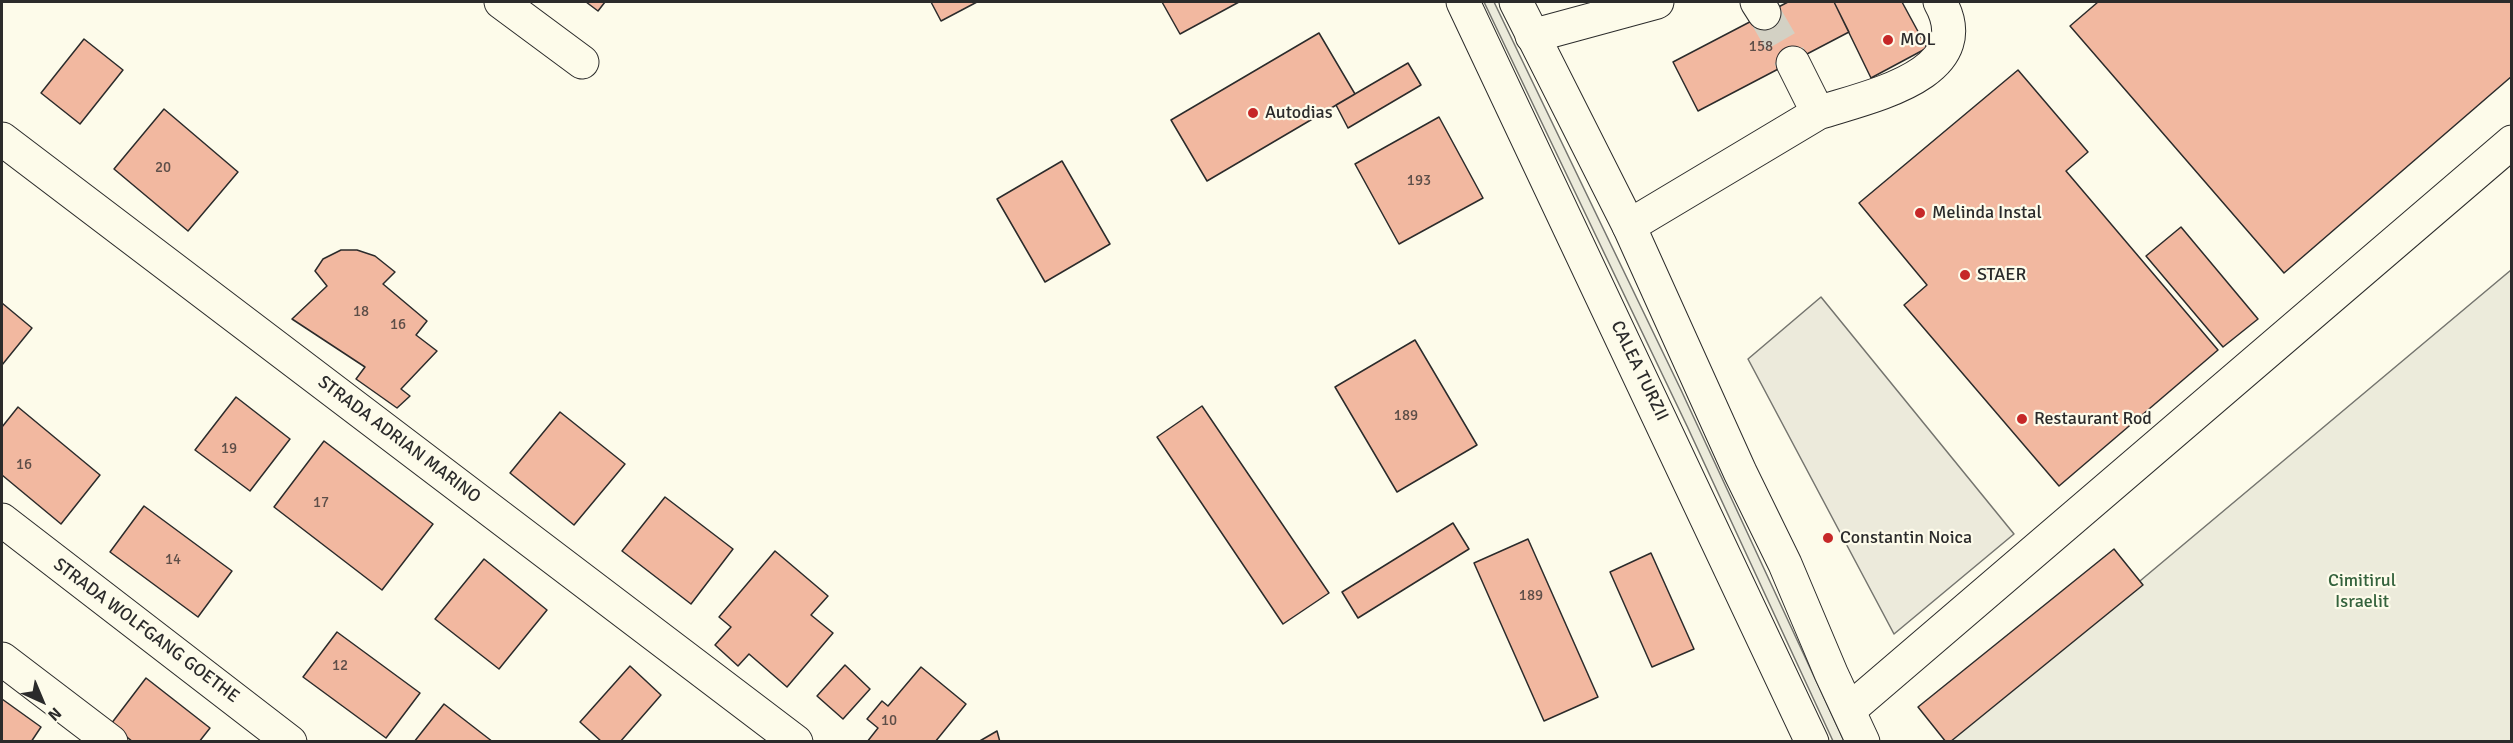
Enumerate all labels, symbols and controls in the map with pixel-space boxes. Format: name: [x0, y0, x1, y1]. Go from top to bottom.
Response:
place label: MOL: [1900, 29, 1936, 51]
marker: MOL: [1881, 33, 1895, 47]
house number: 158: [1749, 38, 1773, 56]
place label: Autodias: [1265, 102, 1333, 124]
marker: Autodias: [1246, 106, 1260, 120]
house number: 20: [155, 159, 171, 177]
house number: 193: [1407, 172, 1431, 190]
place label: Melinda Instal: [1932, 202, 2042, 224]
marker: Melinda Instal: [1913, 206, 1927, 220]
place label: STAER: [1977, 264, 2026, 286]
marker: STAER: [1958, 268, 1972, 282]
house number: 18: [353, 303, 369, 321]
house number: 16: [390, 316, 406, 334]
street label: CALEA TURZII: [1605, 317, 1673, 425]
street label: STRADA ADRIAN MARINO: [313, 372, 485, 508]
house number: 189: [1394, 407, 1418, 425]
place label: Restaurant Rod: [2034, 408, 2152, 430]
marker: Restaurant Rod: [2015, 412, 2029, 426]
house number: 19: [221, 440, 237, 458]
house number: 16: [16, 456, 32, 474]
house number: 17: [313, 494, 329, 512]
place label: Constantin Noica: [1840, 527, 1972, 549]
marker: Constantin Noica: [1821, 531, 1835, 545]
house number: 14: [165, 551, 181, 569]
street label: STRADA WOLFGANG GOETHE: [49, 554, 243, 708]
park label: Cimitirul Israelit: [2328, 570, 2396, 612]
house number: 189: [1519, 587, 1543, 605]
house number: 12: [332, 657, 348, 675]
north arrow: [12, 671, 72, 731]
text: N: [44, 703, 65, 725]
house number: 10: [881, 712, 897, 730]

